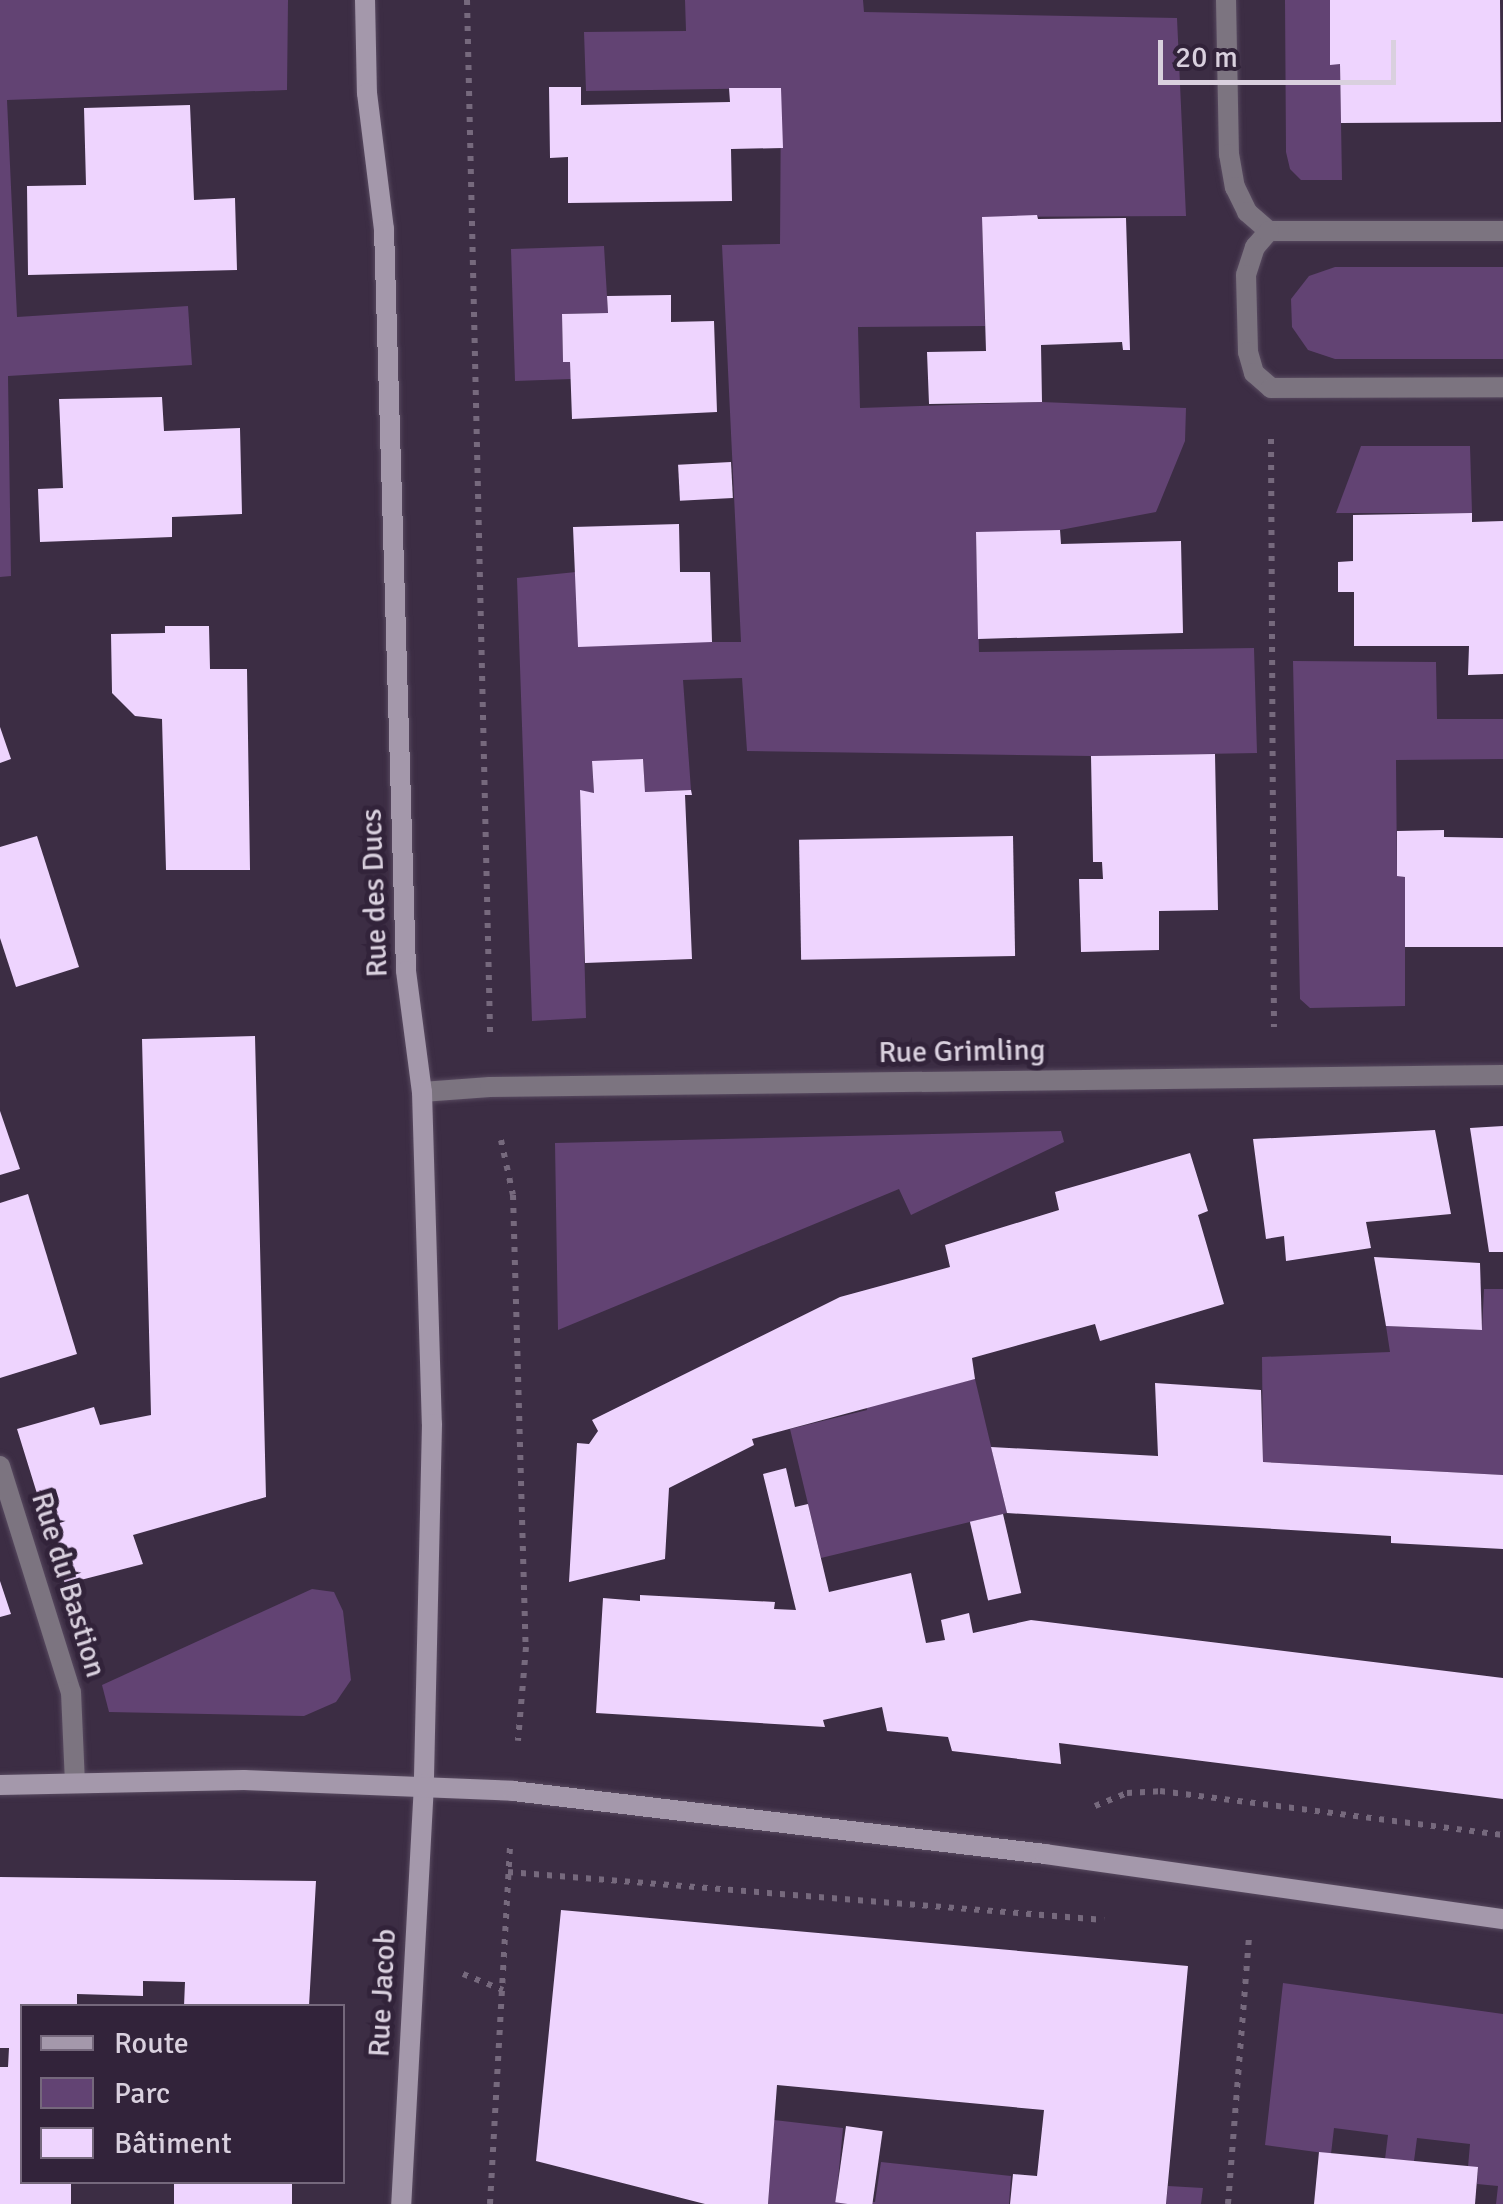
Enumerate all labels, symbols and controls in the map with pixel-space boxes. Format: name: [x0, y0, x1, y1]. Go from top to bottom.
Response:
scale bar: [1163, 20, 1400, 82]
text: 20 m: [1175, 39, 1238, 76]
street label: Rue des Ducs: [354, 808, 396, 978]
street label: Rue Grimling: [878, 1033, 1046, 1071]
street label: Rue du Bastion: [23, 1488, 113, 1682]
street label: Rue Jacob: [362, 1928, 404, 2058]
legend: [20, 2004, 345, 2184]
text: Route: [114, 2025, 189, 2062]
text: Parc: [114, 2075, 170, 2112]
text: Bâtiment: [114, 2125, 232, 2162]

